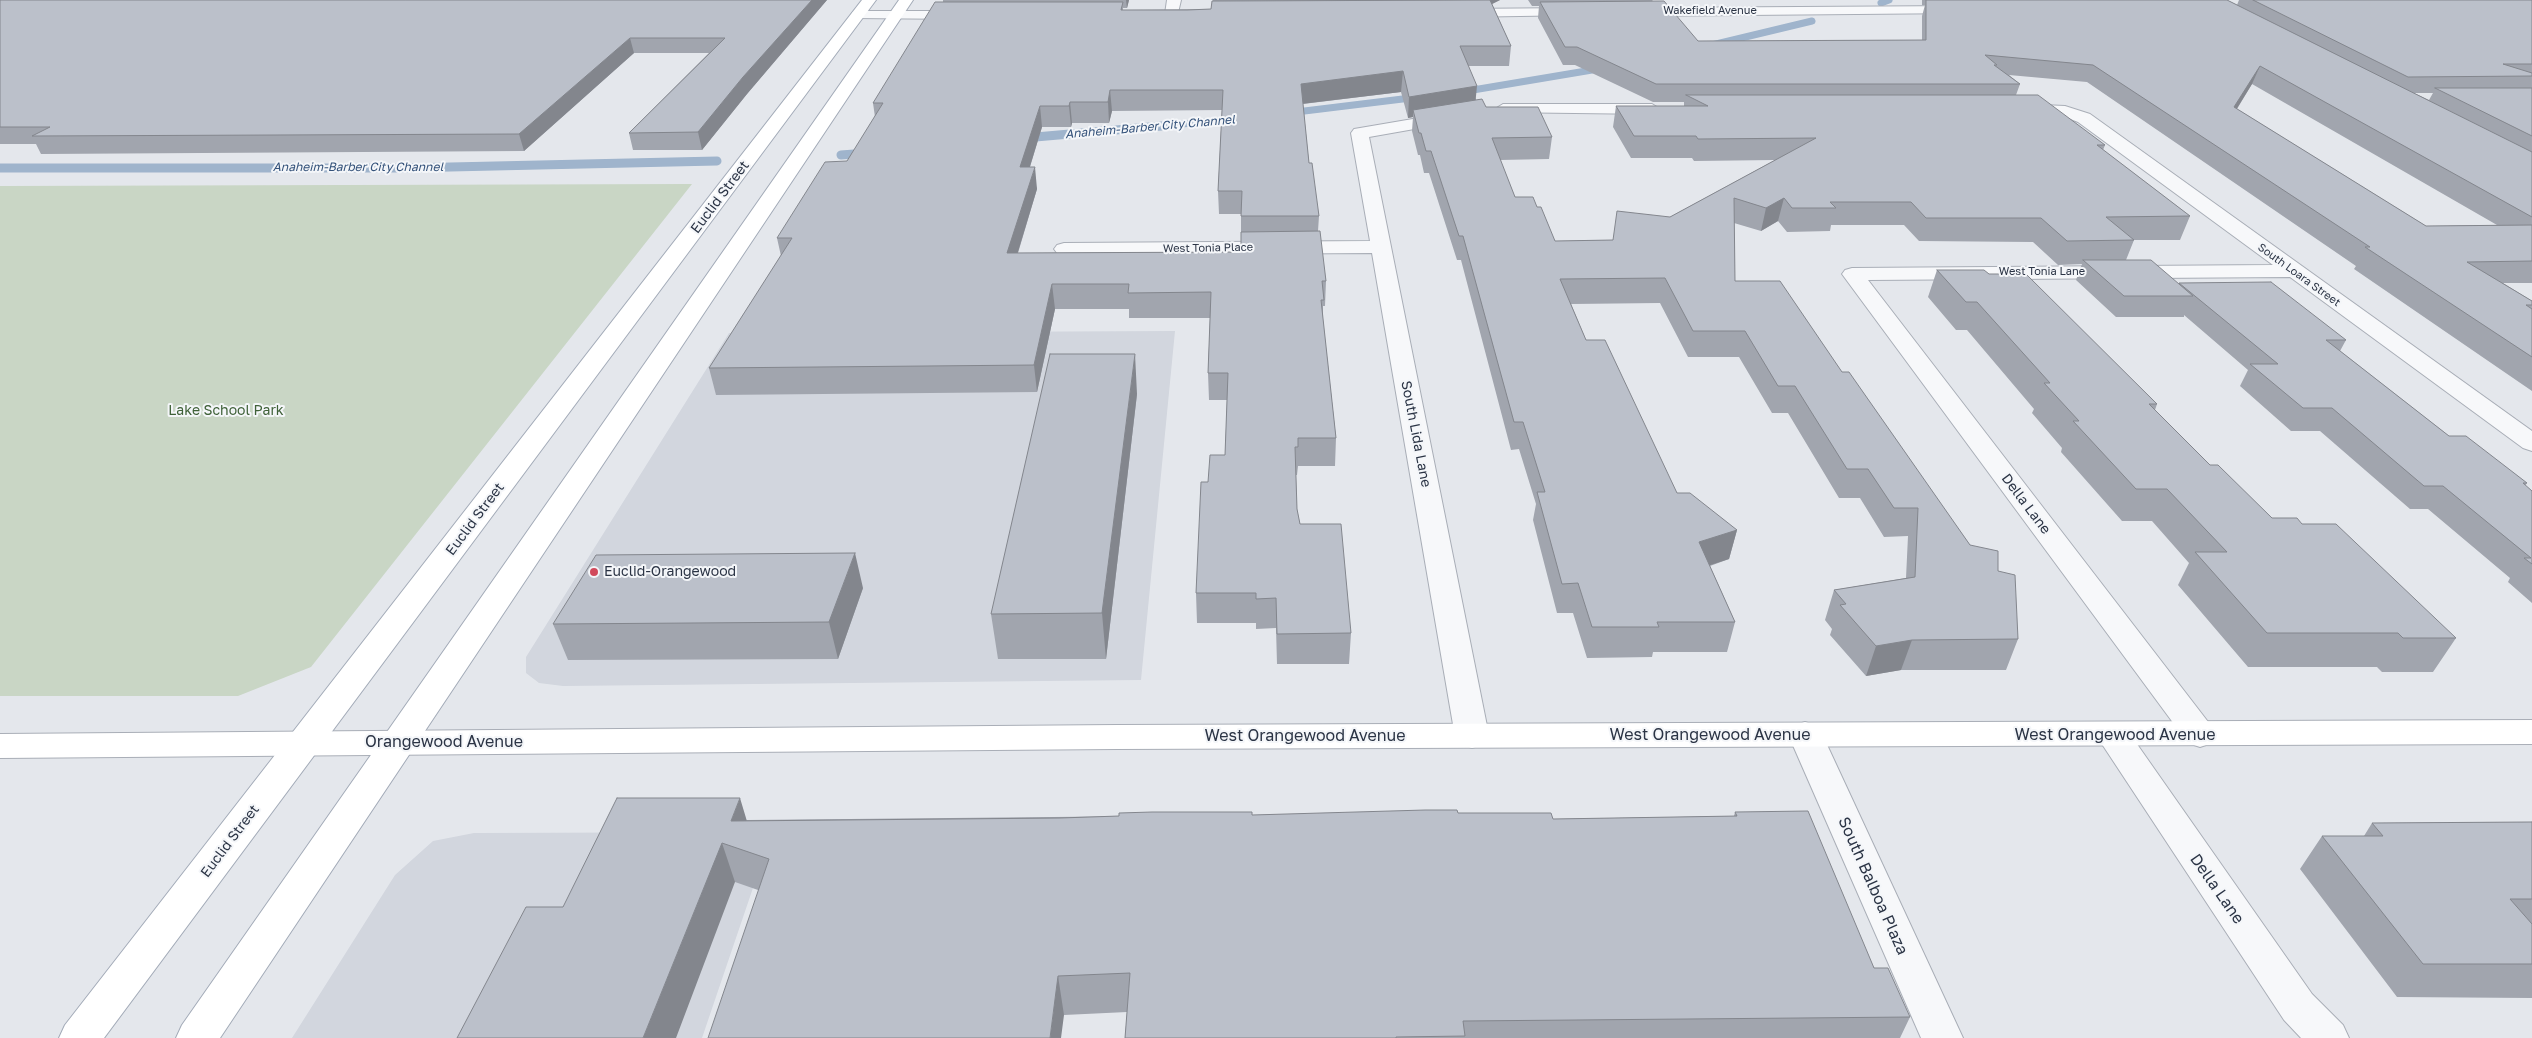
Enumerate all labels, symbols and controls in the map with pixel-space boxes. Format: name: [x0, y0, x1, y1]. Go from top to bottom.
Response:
street label: Wakefield Avenue: [1663, 4, 1757, 18]
water label: Anaheim-Barber City Channel: [1064, 112, 1236, 142]
street label: Euclid Street: [687, 157, 753, 237]
water label: Anaheim-Barber City Channel: [273, 160, 443, 174]
street label: West Tonia Place: [1163, 241, 1253, 255]
street label: South Loara Street: [2255, 241, 2343, 309]
street label: West Tonia Lane: [1999, 265, 2085, 279]
street label: South Lida Lane: [1397, 379, 1435, 489]
park label: Lake School Park: [168, 403, 284, 419]
street label: Della Lane: [1998, 471, 2054, 537]
street label: Euclid Street: [442, 479, 508, 559]
place label: Euclid-Orangewood: [604, 564, 736, 580]
marker: Euclid-Orangewood: [588, 566, 600, 578]
street label: West Orangewood Avenue: [1610, 725, 1810, 745]
street label: West Orangewood Avenue: [2015, 725, 2215, 745]
street label: West Orangewood Avenue: [1205, 726, 1405, 746]
street label: Orangewood Avenue: [365, 732, 523, 752]
street label: Euclid Street: [197, 801, 263, 881]
street label: South Balboa Plaza: [1834, 814, 1912, 958]
street label: Della Lane: [2186, 850, 2248, 928]

